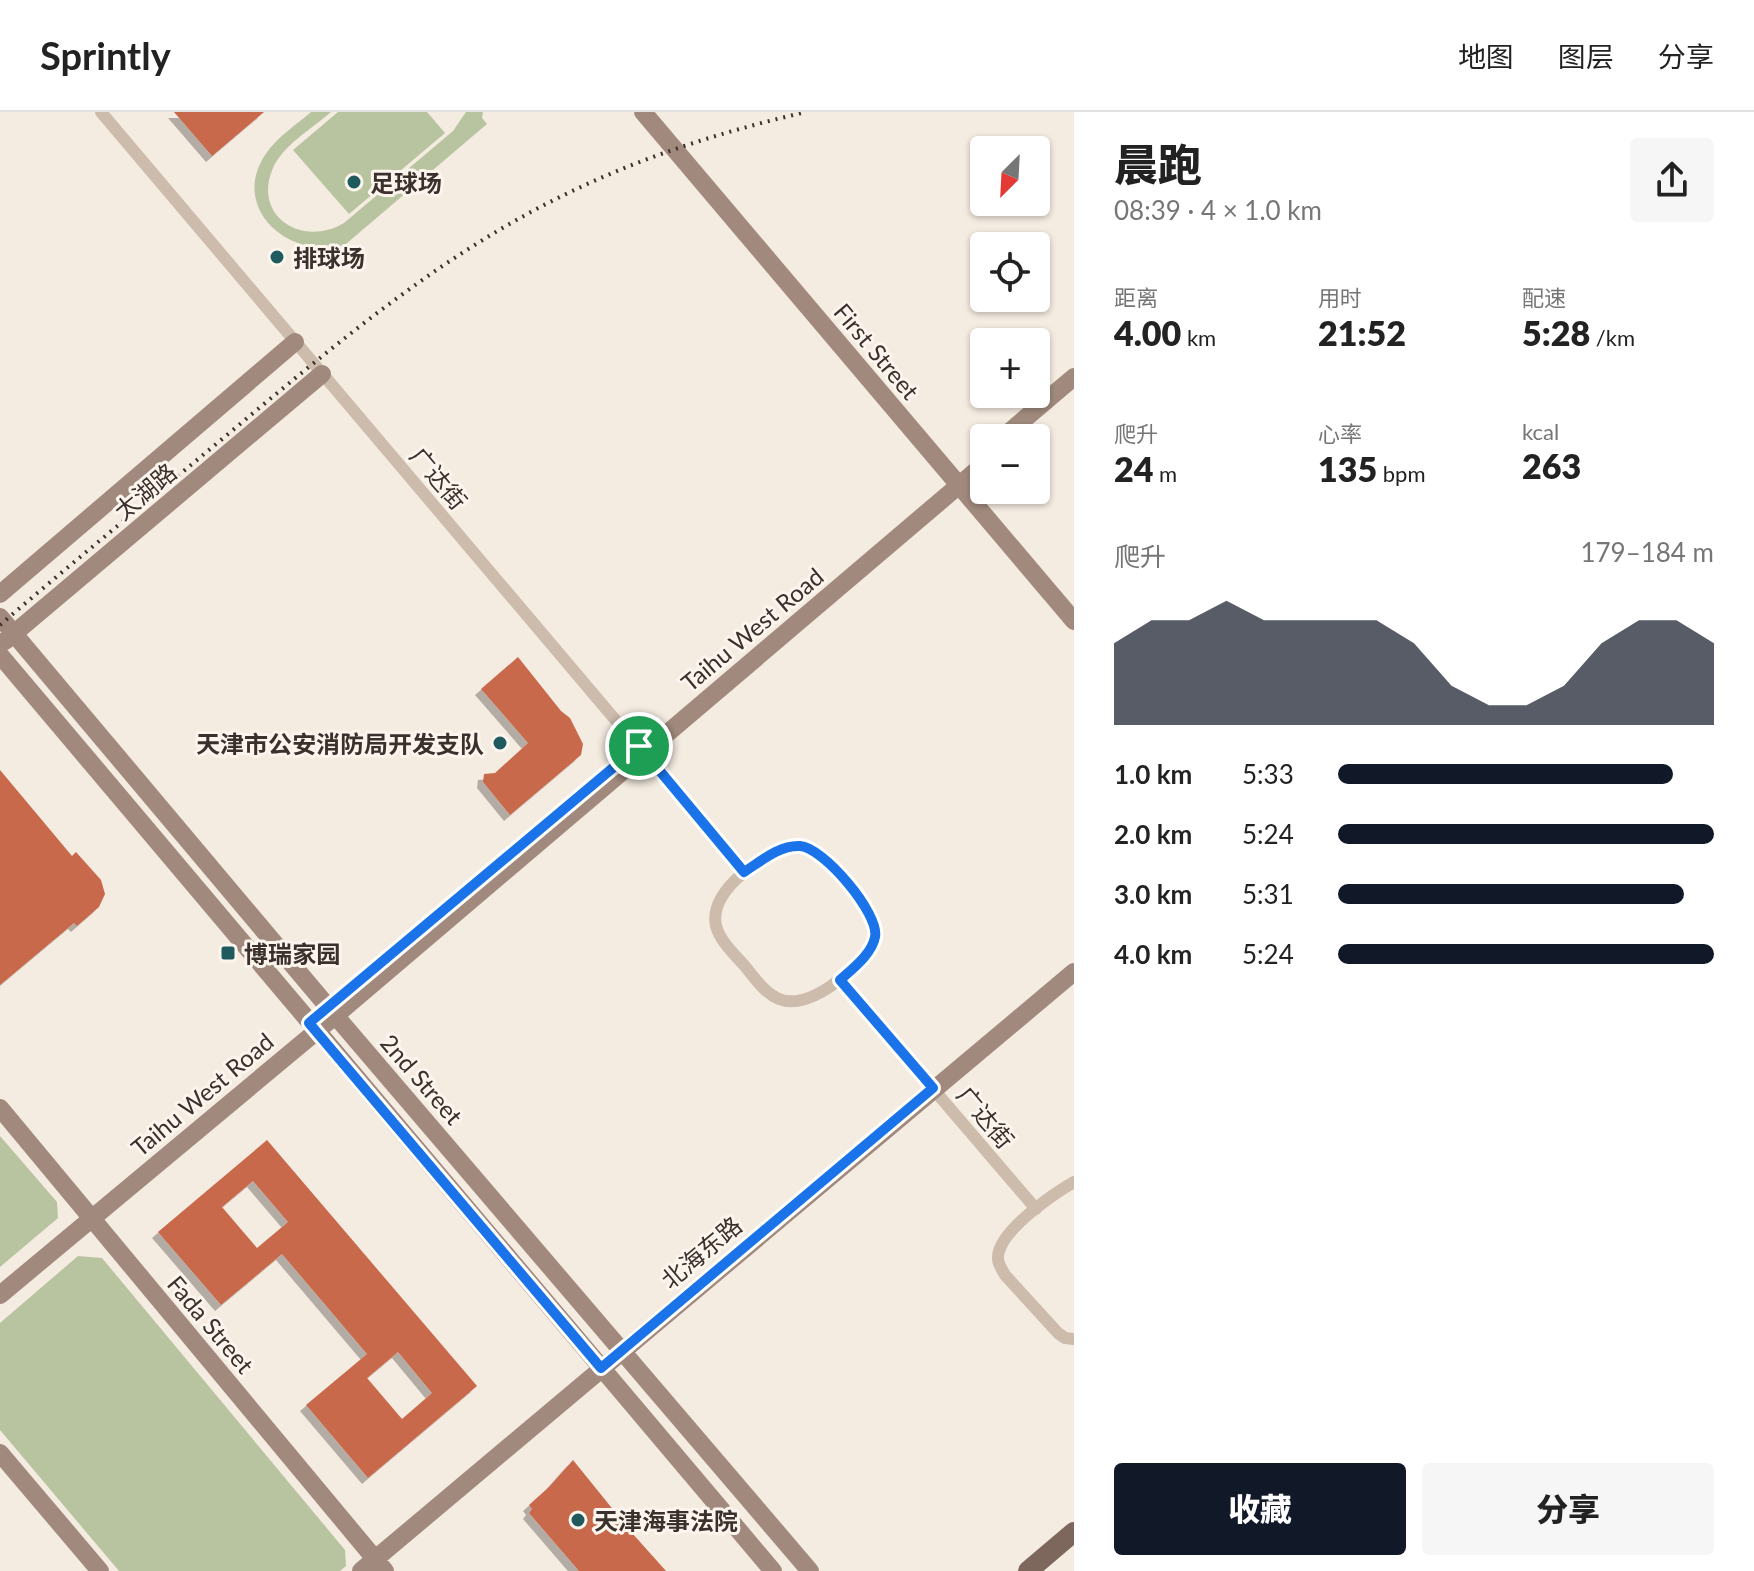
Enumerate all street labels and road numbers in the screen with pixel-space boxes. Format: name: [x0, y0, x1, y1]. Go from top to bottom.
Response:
street label: First Street: [829, 297, 926, 405]
street label: 广达街: [405, 441, 473, 515]
street label: 太湖路: [108, 457, 182, 525]
street label: Taihu West Road: [675, 561, 829, 697]
street label: Taihu West Road: [125, 1026, 279, 1162]
street label: 2nd Street: [375, 1028, 469, 1130]
street label: 广达街: [952, 1080, 1020, 1154]
street label: 北海东路: [655, 1210, 747, 1294]
street label: Fada Street: [162, 1269, 260, 1379]

